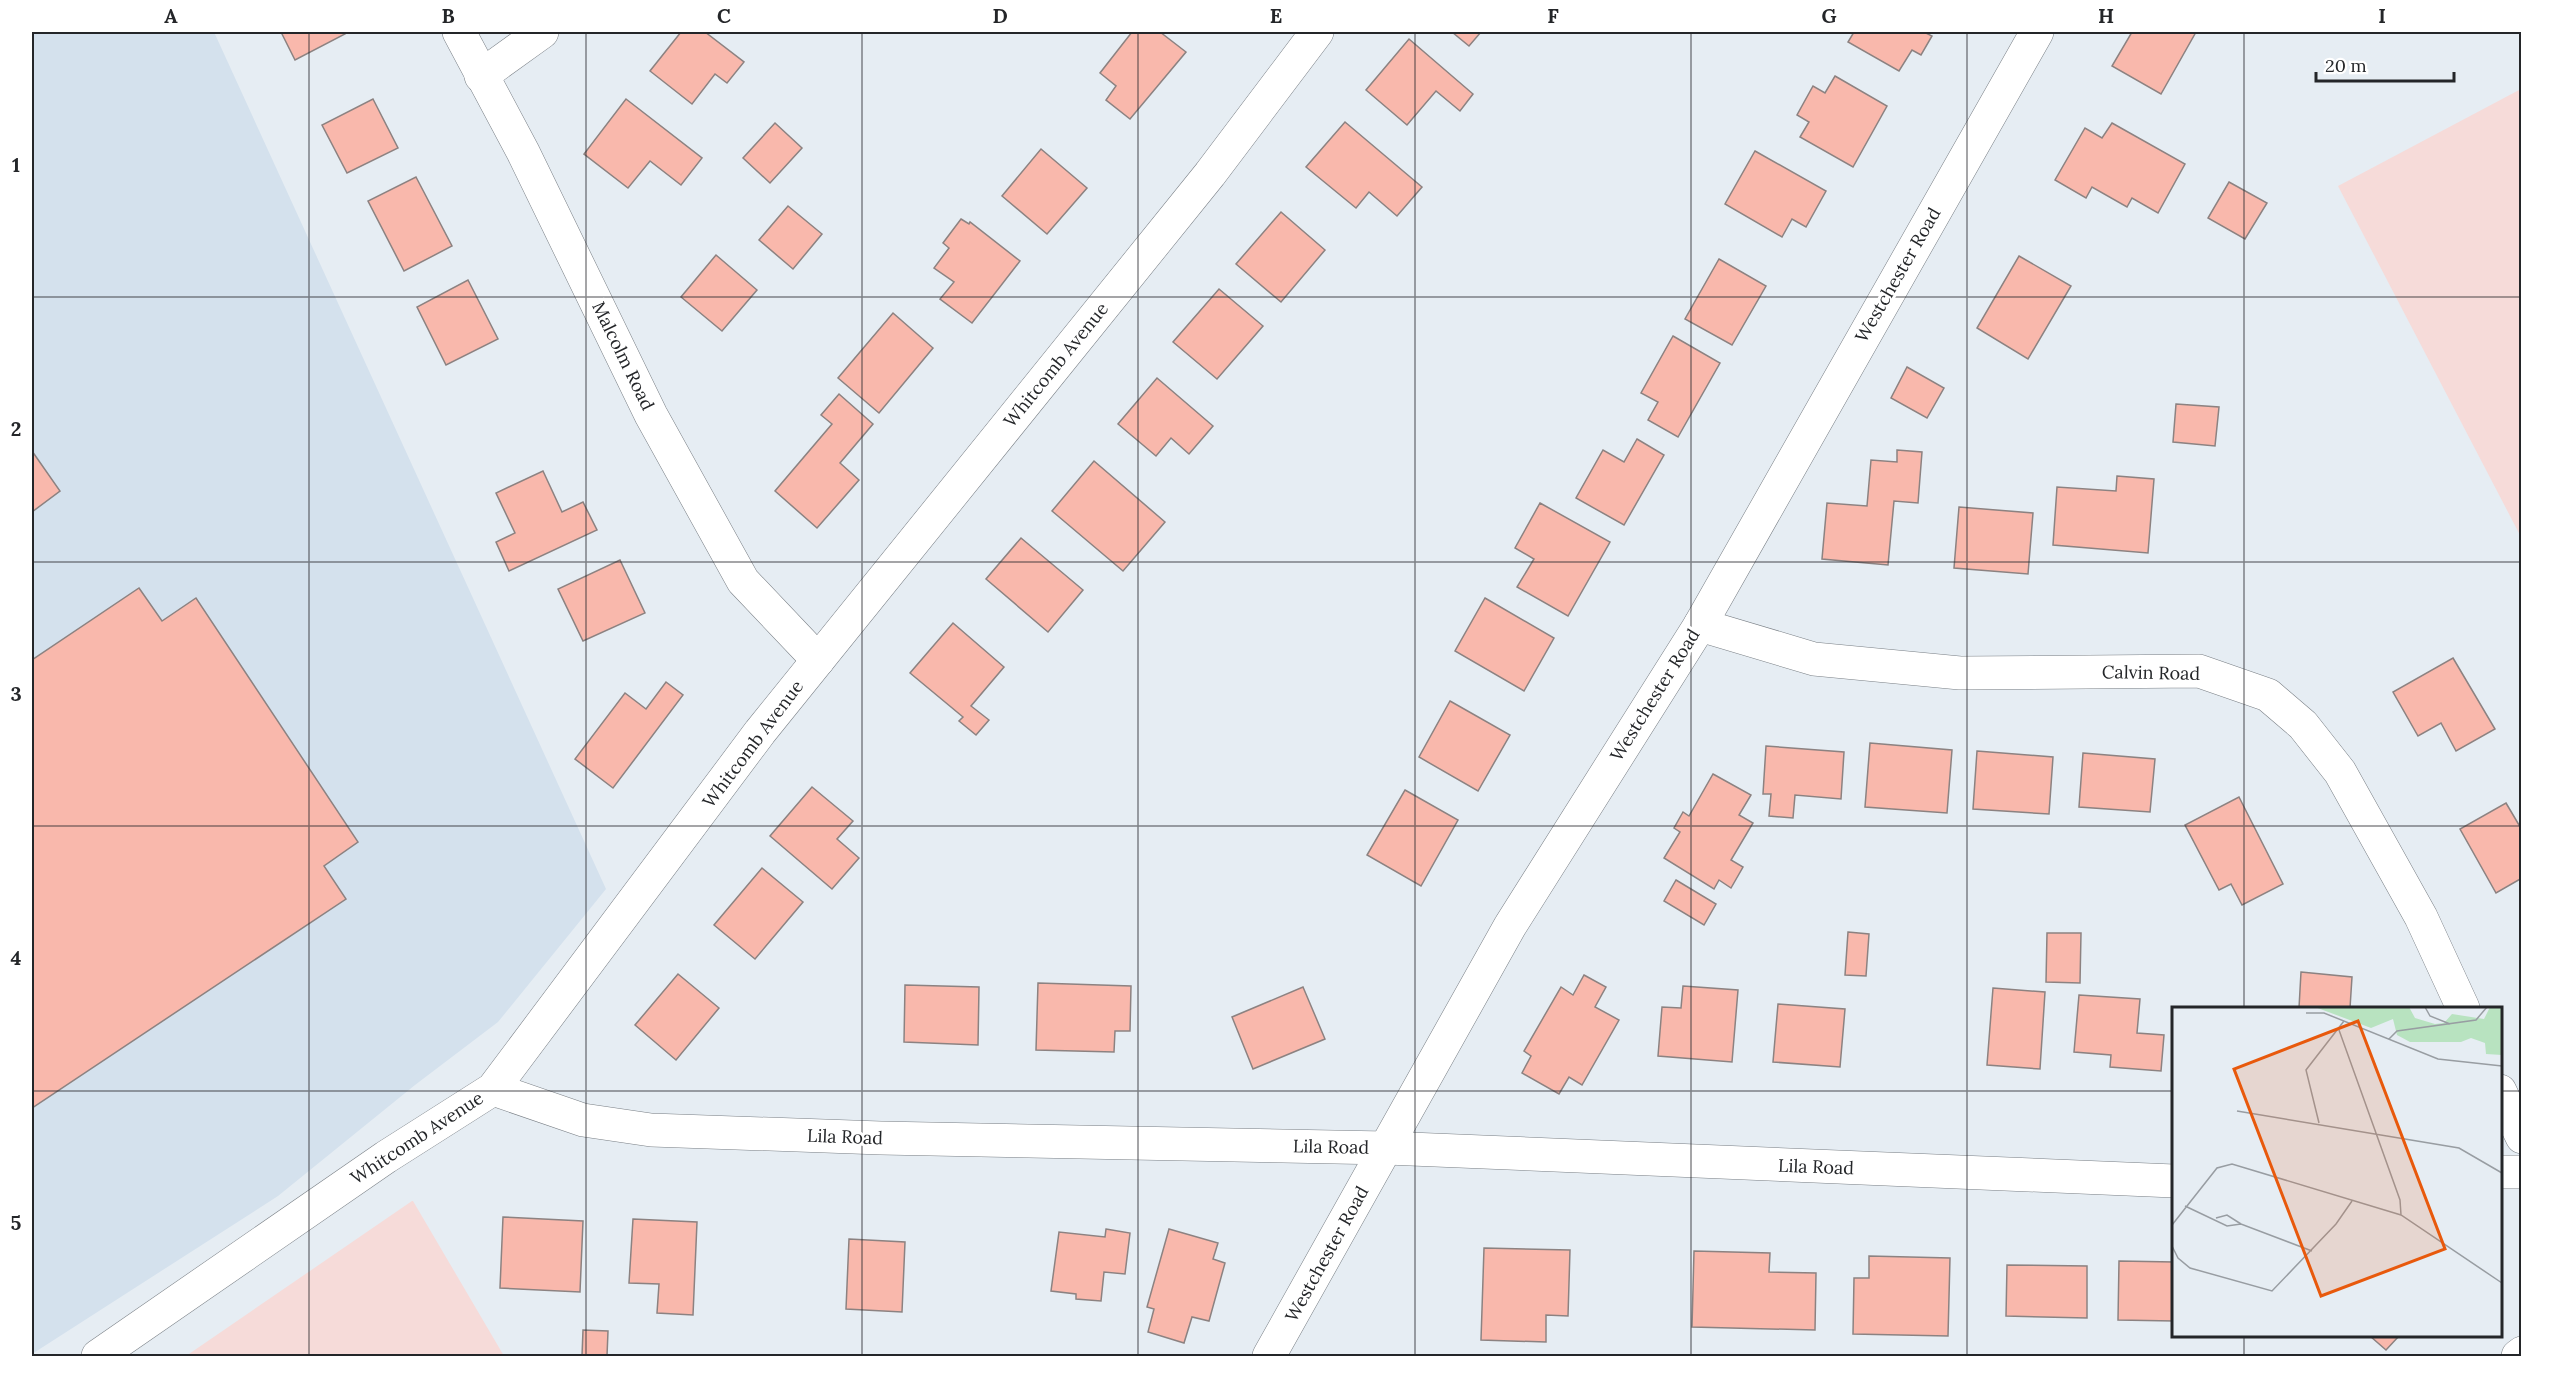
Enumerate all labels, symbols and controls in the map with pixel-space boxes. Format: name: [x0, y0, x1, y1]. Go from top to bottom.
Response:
text: A: [164, 3, 178, 28]
text: B: [441, 3, 455, 28]
text: C: [717, 3, 731, 28]
text: D: [992, 3, 1008, 28]
text: E: [1270, 3, 1282, 28]
text: F: [1547, 3, 1559, 28]
text: G: [1821, 3, 1837, 28]
text: H: [2098, 3, 2114, 28]
text: I: [2378, 3, 2386, 28]
scale bar: [2316, 45, 2454, 83]
text: 20 m: [2325, 54, 2367, 77]
text: 1: [12, 152, 20, 177]
street label: Westchester Road: [1850, 203, 1946, 346]
street label: Whitcomb Avenue: [998, 297, 1113, 432]
street label: Malcolm Road: [587, 298, 660, 414]
text: 2: [11, 416, 21, 441]
street label: Westchester Road: [1605, 624, 1705, 765]
street label: Calvin Road: [2102, 660, 2201, 685]
street label: Whitcomb Avenue: [697, 675, 808, 812]
text: 3: [10, 681, 22, 706]
text: 4: [11, 945, 22, 970]
inset map: [2172, 1007, 2502, 1337]
street label: Whitcomb Avenue: [346, 1086, 488, 1189]
street label: Lila Road: [807, 1124, 884, 1149]
street label: Lila Road: [1293, 1134, 1370, 1159]
street label: Lila Road: [1778, 1154, 1855, 1179]
street label: Westchester Road: [1280, 1182, 1374, 1326]
text: 5: [11, 1210, 22, 1235]

